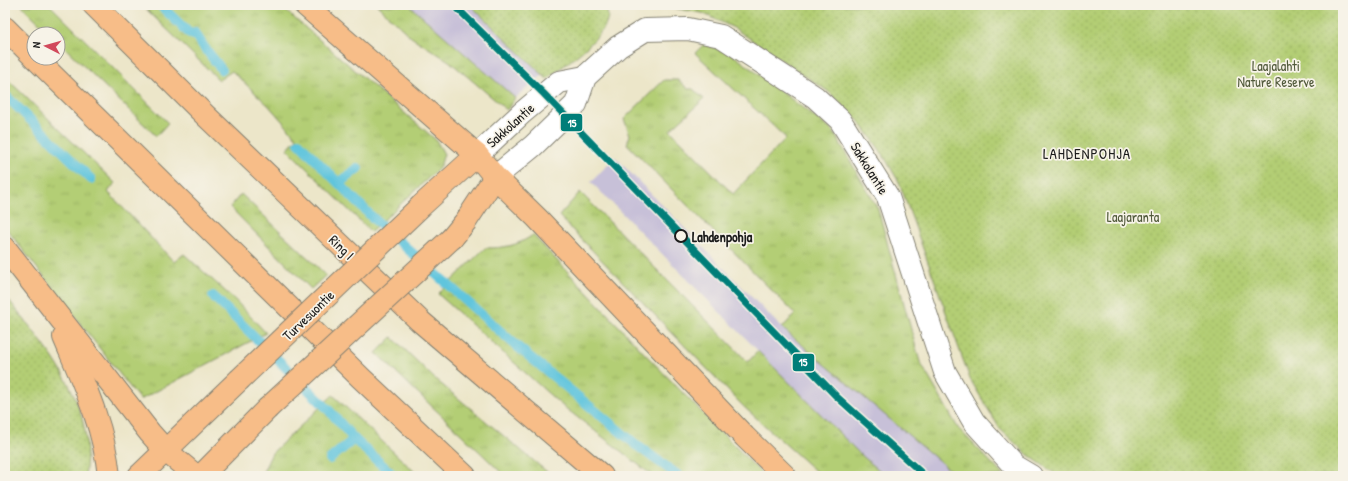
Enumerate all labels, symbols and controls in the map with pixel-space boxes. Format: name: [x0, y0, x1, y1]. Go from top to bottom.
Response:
north arrow: [26, 26, 66, 66]
text: N: [29, 41, 43, 49]
park label: Laajalahti Nature Reserve: [1238, 56, 1315, 91]
street label: Sakkolantie: [482, 98, 538, 152]
line badge: 15: [560, 113, 583, 132]
text: 15: [568, 116, 577, 130]
street label: Sakkolantie: [847, 138, 894, 198]
district label: LAHDENPOHJA: [1043, 143, 1131, 164]
park label: Laajaranta: [1107, 207, 1160, 227]
place label: Lahdenpohja: [692, 227, 753, 248]
marker: Lahdenpohja: [674, 229, 688, 243]
street label: Ring I: [324, 230, 359, 264]
street label: Turvesuontie: [278, 285, 338, 344]
line badge: 15: [792, 353, 815, 372]
text: 15: [799, 355, 808, 369]

